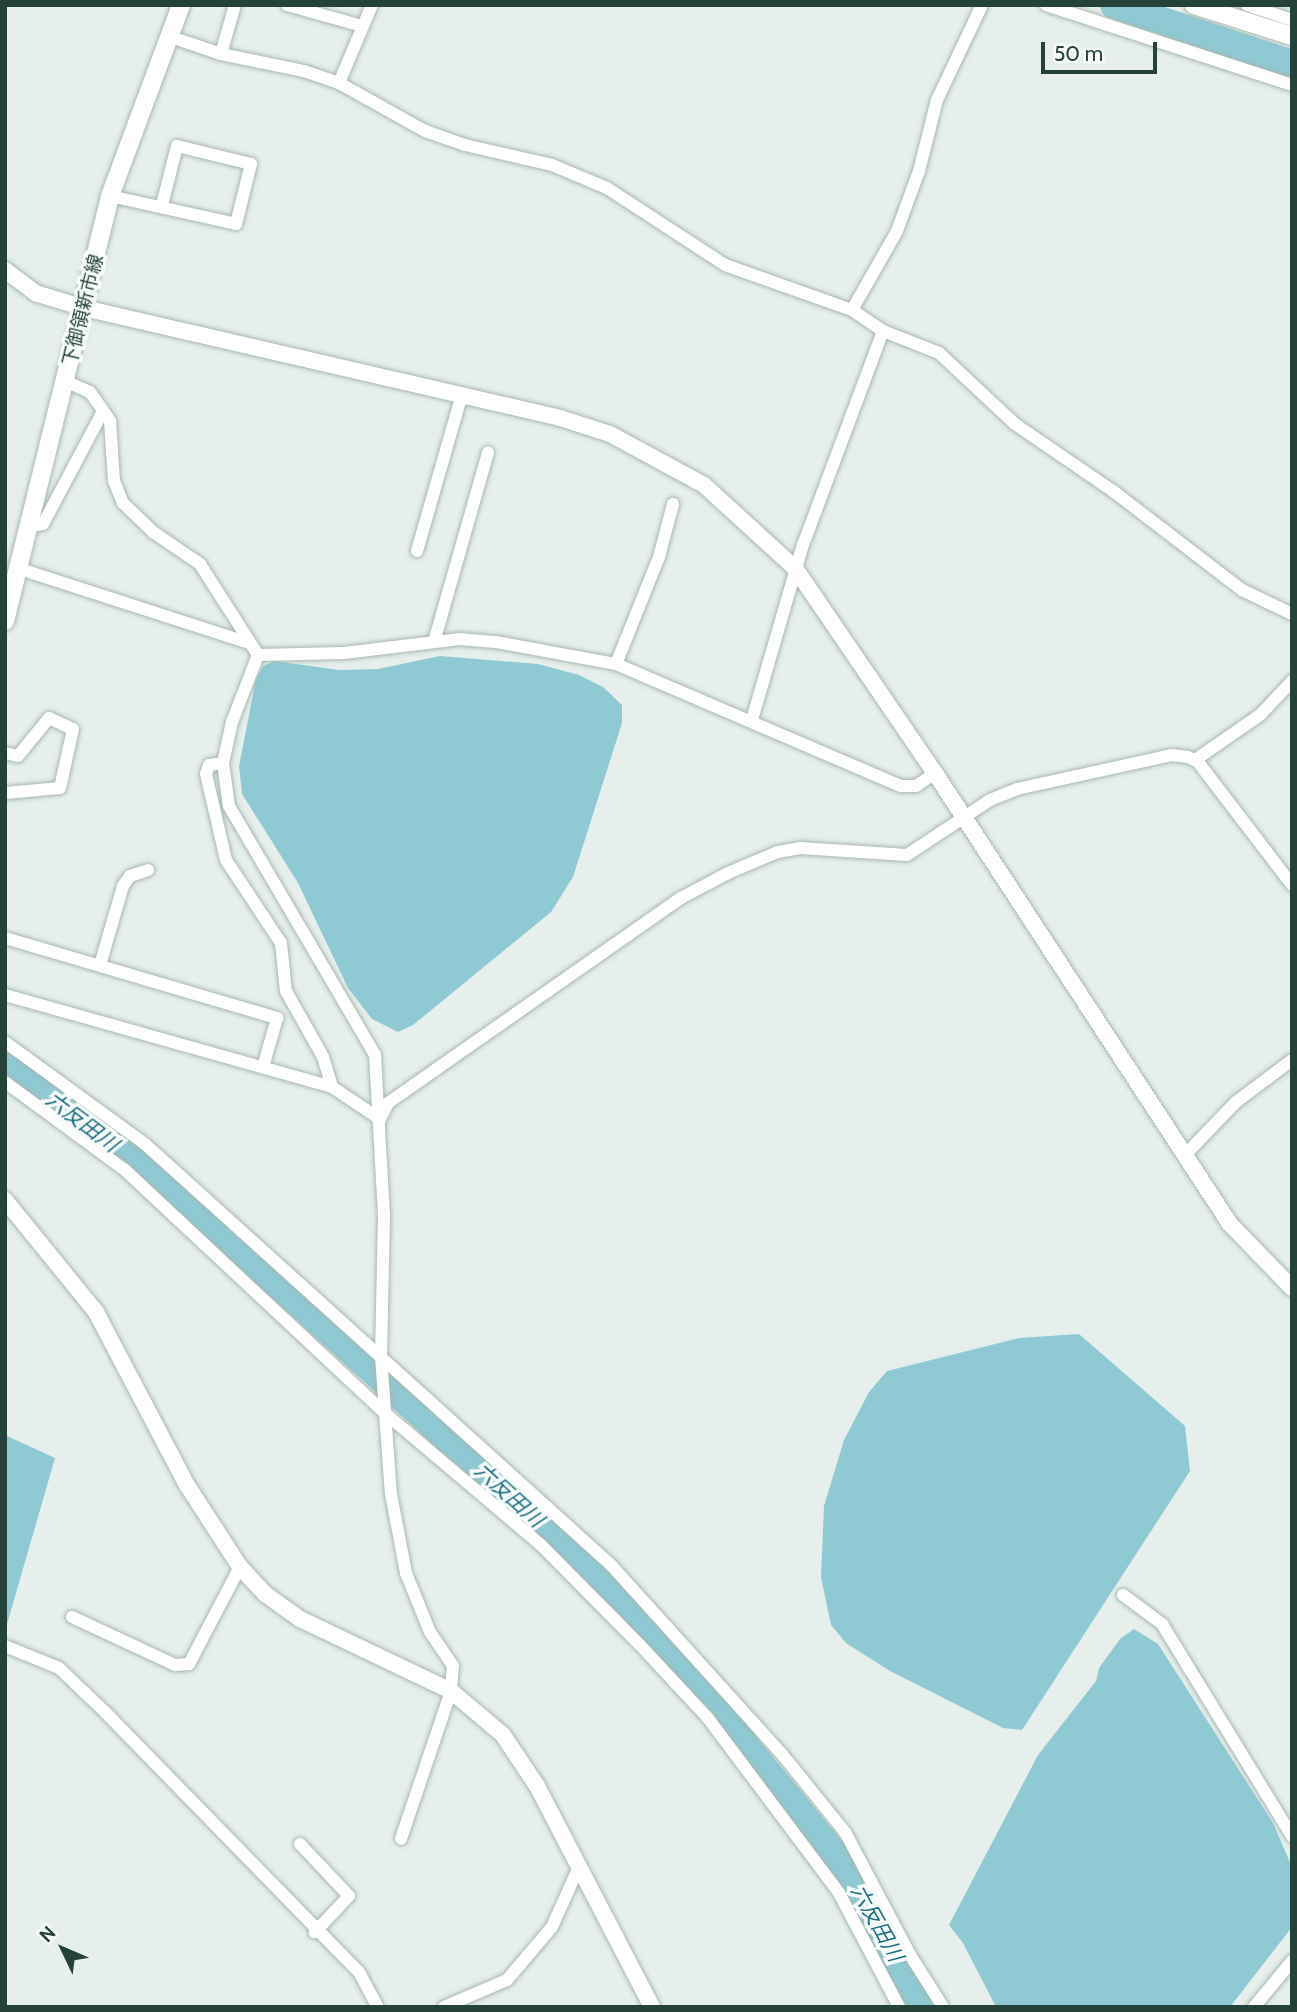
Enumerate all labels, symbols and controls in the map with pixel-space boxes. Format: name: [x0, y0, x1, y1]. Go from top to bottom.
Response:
scale bar: [1045, 28, 1160, 72]
text: 50 m: [1054, 41, 1103, 66]
street label: 下御領新市線: [58, 252, 108, 368]
water label: 六反田川: [41, 1087, 123, 1157]
water label: 六反田川: [469, 1458, 549, 1532]
water label: 六反田川: [846, 1880, 908, 1966]
north arrow: [28, 1914, 98, 1984]
text: N: [35, 1921, 60, 1947]

